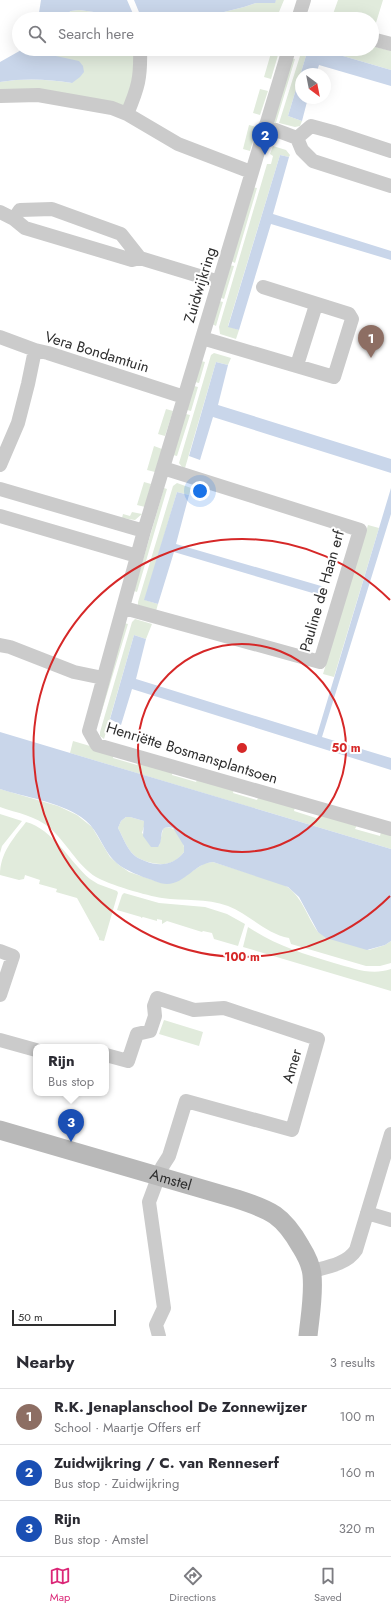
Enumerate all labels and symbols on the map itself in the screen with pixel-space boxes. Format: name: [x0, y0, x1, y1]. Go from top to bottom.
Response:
north arrow: [295, 68, 331, 104]
pin: 2: [252, 122, 278, 155]
street label: Zuidwijkring: [178, 244, 222, 326]
pin: 1: [358, 325, 384, 358]
street label: Vera Bondamtuin: [42, 326, 152, 378]
your location: [190, 481, 210, 501]
street label: Pauline de Haan erf: [294, 527, 350, 654]
street label: Henriëtte Bosmansplantsoen: [103, 716, 281, 790]
text: 50 m: [331, 739, 361, 757]
centre of rings: [235, 741, 249, 755]
text: 100 m: [224, 948, 260, 966]
street label: Amer: [277, 1046, 308, 1086]
pin: 3: [58, 1109, 84, 1142]
street label: Amstel: [147, 1163, 194, 1196]
scale bar: [12, 1308, 116, 1327]

